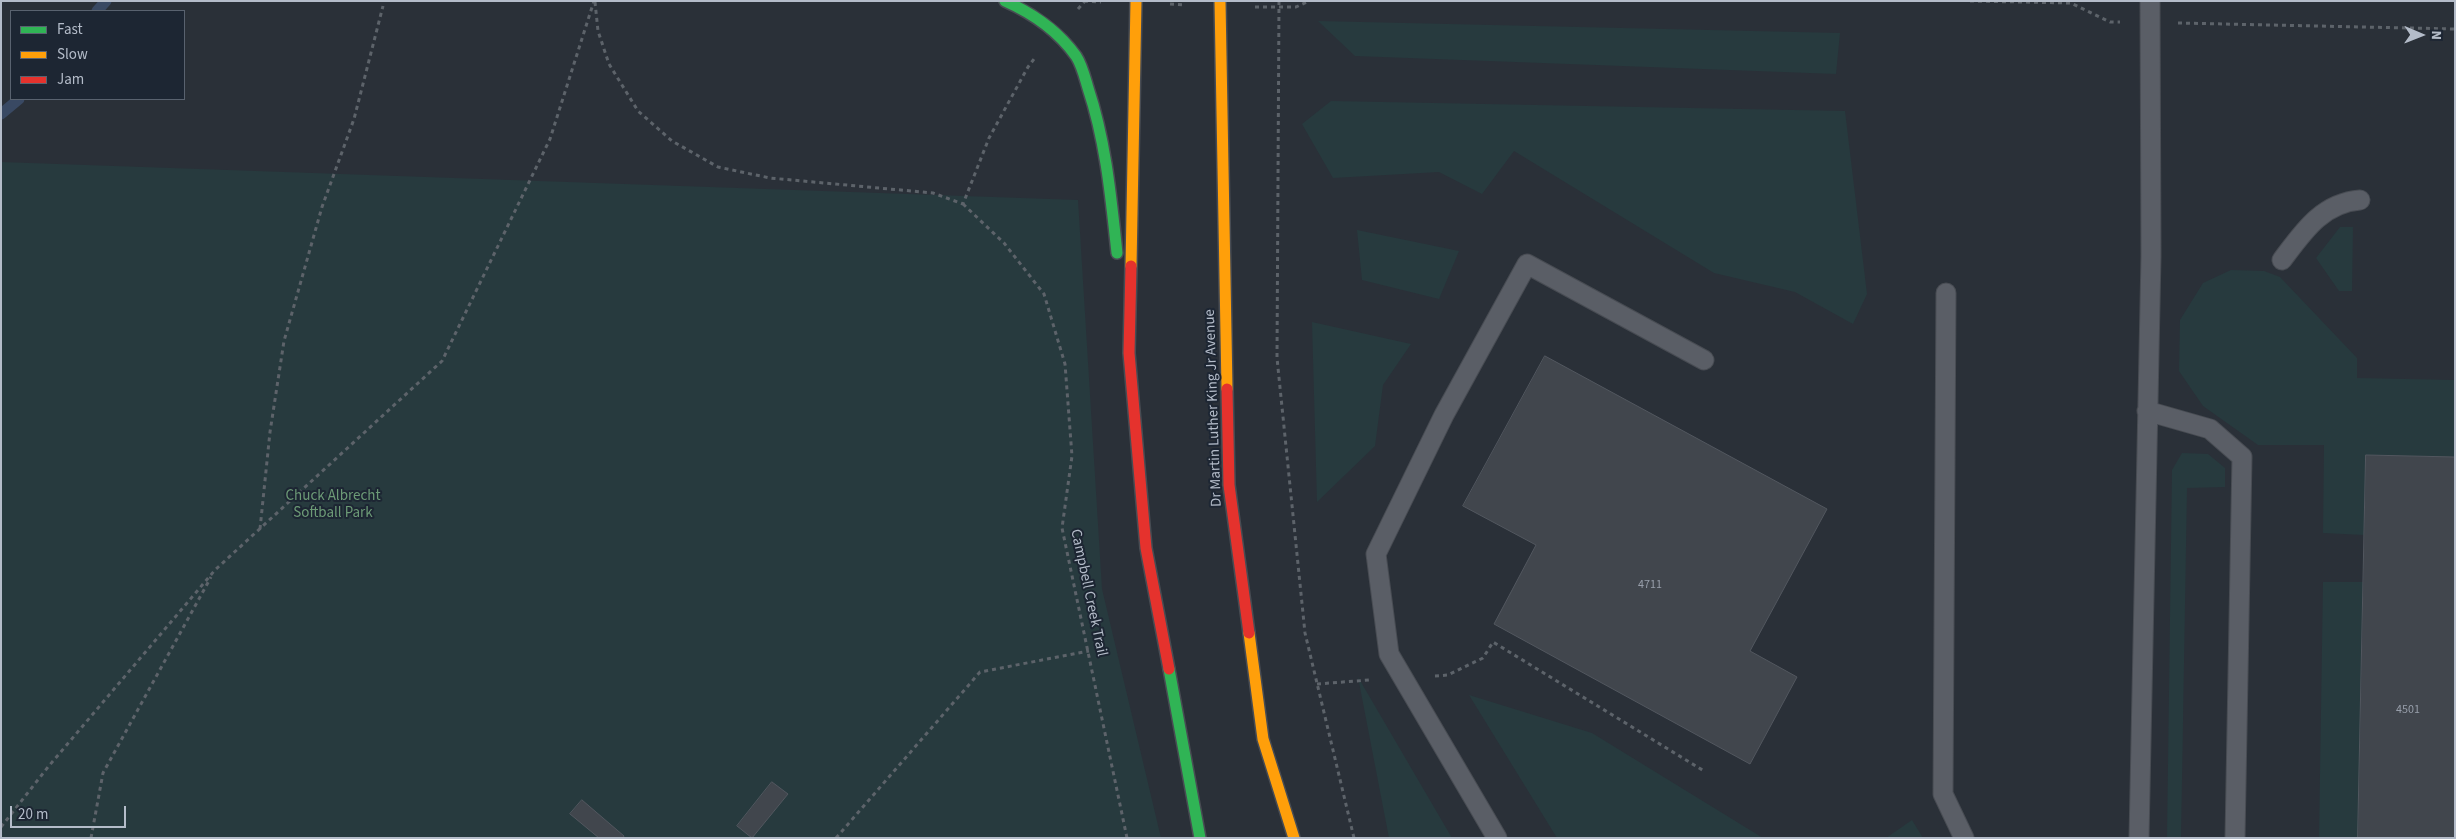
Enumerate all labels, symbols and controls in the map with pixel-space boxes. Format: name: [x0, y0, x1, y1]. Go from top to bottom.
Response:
legend: [10, 10, 185, 100]
north arrow: [2396, 10, 2446, 60]
text: Fast: [57, 19, 83, 40]
text: N: [2426, 30, 2446, 40]
text: Slow: [57, 44, 88, 65]
text: Jam: [57, 69, 84, 90]
street label: Dr Martin Luther King Jr Avenue: [1202, 309, 1226, 507]
park label: Chuck Albrecht Softball Park: [286, 488, 380, 523]
street label: Campbell Creek Trail: [1066, 528, 1110, 658]
house number: 4711: [1638, 578, 1662, 592]
house number: 4501: [2396, 703, 2420, 717]
scale bar: [12, 796, 129, 828]
text: 20 m: [18, 804, 48, 825]

